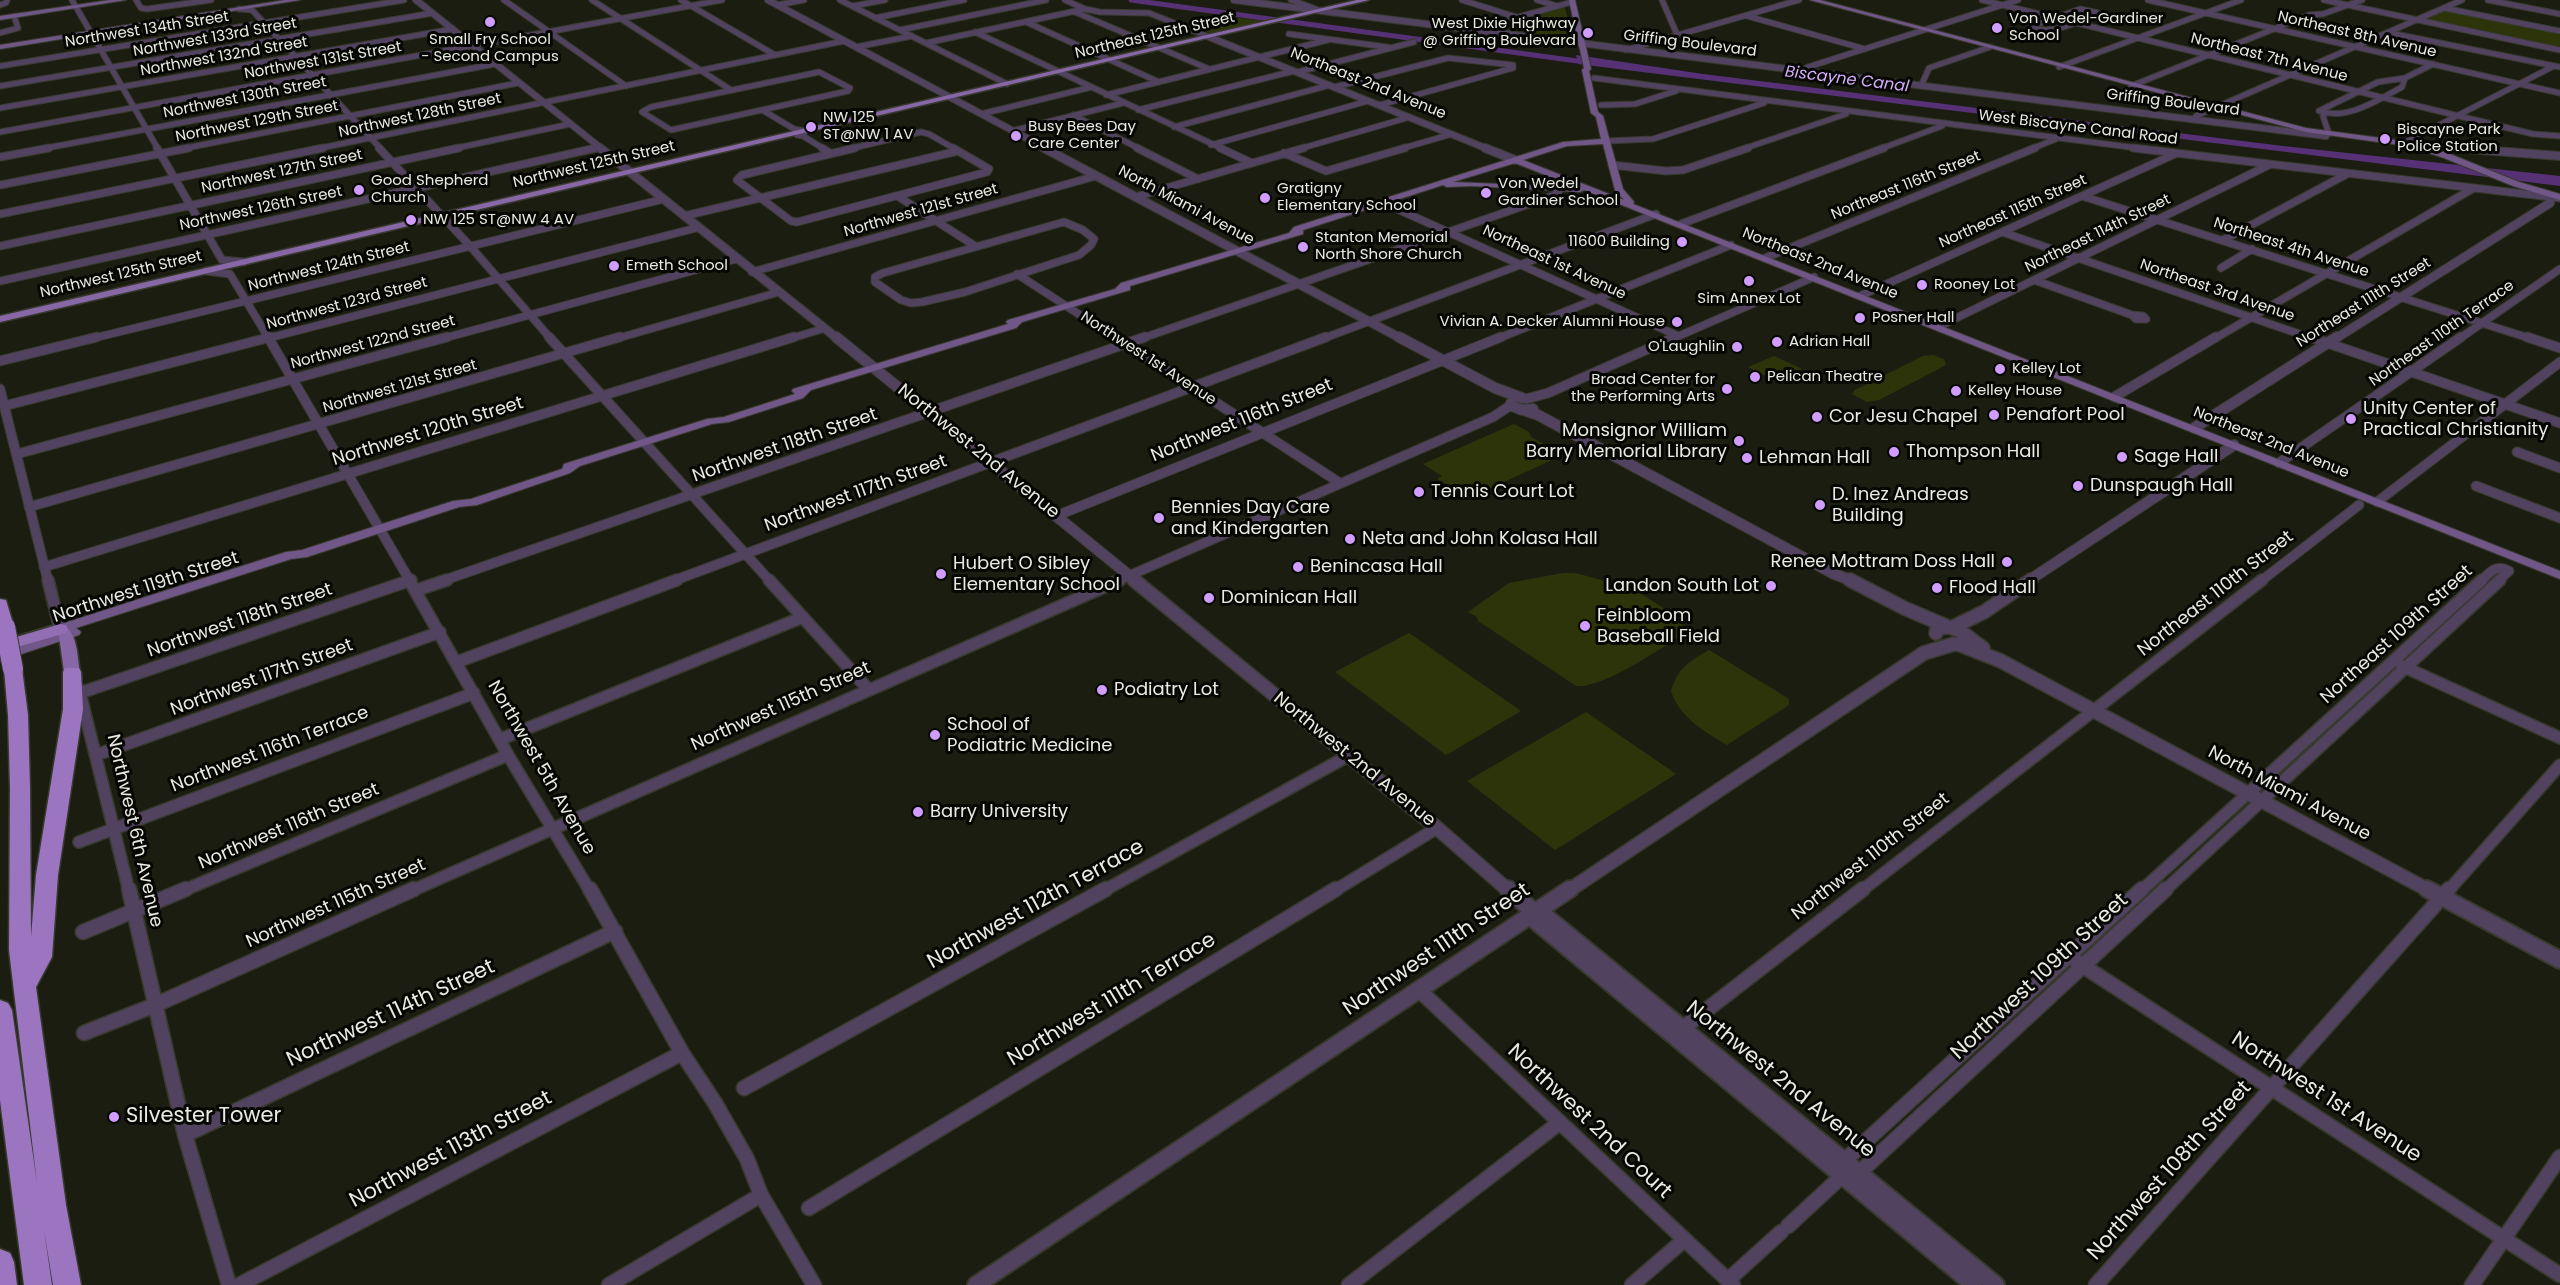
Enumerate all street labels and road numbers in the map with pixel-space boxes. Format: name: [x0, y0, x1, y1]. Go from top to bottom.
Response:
street label: Northwest 134th Street: [64, 8, 230, 52]
street label: Northeast 8th Avenue: [2276, 8, 2438, 62]
street label: Northeast 125th Street: [1073, 9, 1237, 63]
street label: Northwest 133rd Street: [132, 15, 298, 61]
street label: Griffing Boulevard: [1622, 27, 1758, 61]
street label: Northeast 7th Avenue: [2189, 30, 2349, 86]
street label: Northwest 132nd Street: [139, 33, 309, 81]
street label: Northwest 131st Street: [243, 38, 403, 84]
street label: Northeast 2nd Avenue: [1288, 45, 1448, 123]
street label: Northwest 130th Street: [162, 73, 328, 123]
street label: Griffing Boulevard: [2105, 86, 2241, 120]
street label: Northwest 128th Street: [337, 90, 503, 142]
street label: Northwest 129th Street: [174, 97, 340, 147]
street label: West Biscayne Canal Road: [1977, 107, 2179, 149]
street label: Northwest 125th Street: [511, 138, 677, 192]
street label: Northwest 127th Street: [200, 146, 364, 198]
street label: Northeast 116th Street: [1829, 148, 1983, 224]
street label: North Miami Avenue: [1115, 163, 1257, 249]
street label: Northeast 115th Street: [1936, 171, 2090, 253]
street label: Northwest 121st Street: [842, 180, 1000, 242]
street label: Northwest 126th Street: [178, 183, 344, 235]
street label: Northeast 114th Street: [2022, 191, 2174, 277]
street label: Northeast 4th Avenue: [2211, 214, 2371, 282]
street label: Northeast 1st Avenue: [1480, 222, 1628, 304]
street label: Northeast 2nd Avenue: [1740, 225, 1900, 303]
street label: Northwest 124th Street: [247, 238, 411, 296]
street label: Northwest 125th Street: [38, 248, 204, 302]
street label: Northeast 111th Street: [2294, 254, 2434, 352]
street label: Northeast 3rd Avenue: [2137, 256, 2297, 326]
street label: Northwest 123rd Street: [265, 274, 429, 334]
street label: Northeast 110th Terrace: [2366, 277, 2518, 391]
street label: Northwest 1st Avenue: [1077, 308, 1219, 410]
street label: Northwest 122nd Street: [289, 312, 457, 374]
street label: Northwest 121st Street: [321, 356, 479, 418]
street label: Northwest 116th Street: [1148, 375, 1336, 467]
street label: Northwest 2nd Avenue: [893, 380, 1063, 524]
street label: Northwest 120th Street: [330, 393, 526, 471]
street label: Northwest 118th Street: [690, 404, 880, 488]
street label: Northeast 2nd Avenue: [2191, 404, 2351, 482]
street label: Northwest 117th Street: [762, 451, 950, 537]
street label: Northeast 110th Street: [2134, 527, 2298, 661]
street label: Northwest 119th Street: [50, 548, 242, 628]
street label: Northeast 109th Street: [2317, 561, 2477, 709]
street label: Northwest 118th Street: [145, 579, 335, 663]
street label: Northwest 117th Street: [168, 635, 356, 721]
street label: Northwest 115th Street: [688, 658, 874, 756]
street label: Northwest 5th Avenue: [482, 677, 600, 859]
street label: Northwest 2nd Avenue: [1269, 688, 1439, 832]
street label: Northwest 116th Terrace: [168, 702, 372, 798]
street label: Northwest 6th Avenue: [101, 732, 167, 930]
street label: North Miami Avenue: [2204, 742, 2374, 846]
street label: Northwest 116th Street: [195, 779, 383, 875]
street label: Northwest 110th Street: [1788, 789, 1954, 925]
street label: Northwest 112th Terrace: [923, 835, 1149, 975]
street label: Northwest 115th Street: [243, 855, 429, 953]
street label: Northwest 111th Street: [1339, 878, 1535, 1022]
street label: Northwest 109th Street: [1946, 888, 2134, 1066]
street label: Northwest 111th Terrace: [1003, 928, 1221, 1072]
street label: Northwest 114th Street: [283, 955, 499, 1073]
street label: Northwest 2nd Avenue: [1680, 996, 1880, 1164]
street label: Northwest 1st Avenue: [2226, 1027, 2426, 1169]
street label: Northwest 2nd Court: [1502, 1039, 1676, 1205]
street label: Northwest 108th Street: [2083, 1076, 2257, 1266]
street label: Northwest 113th Street: [346, 1086, 556, 1214]

